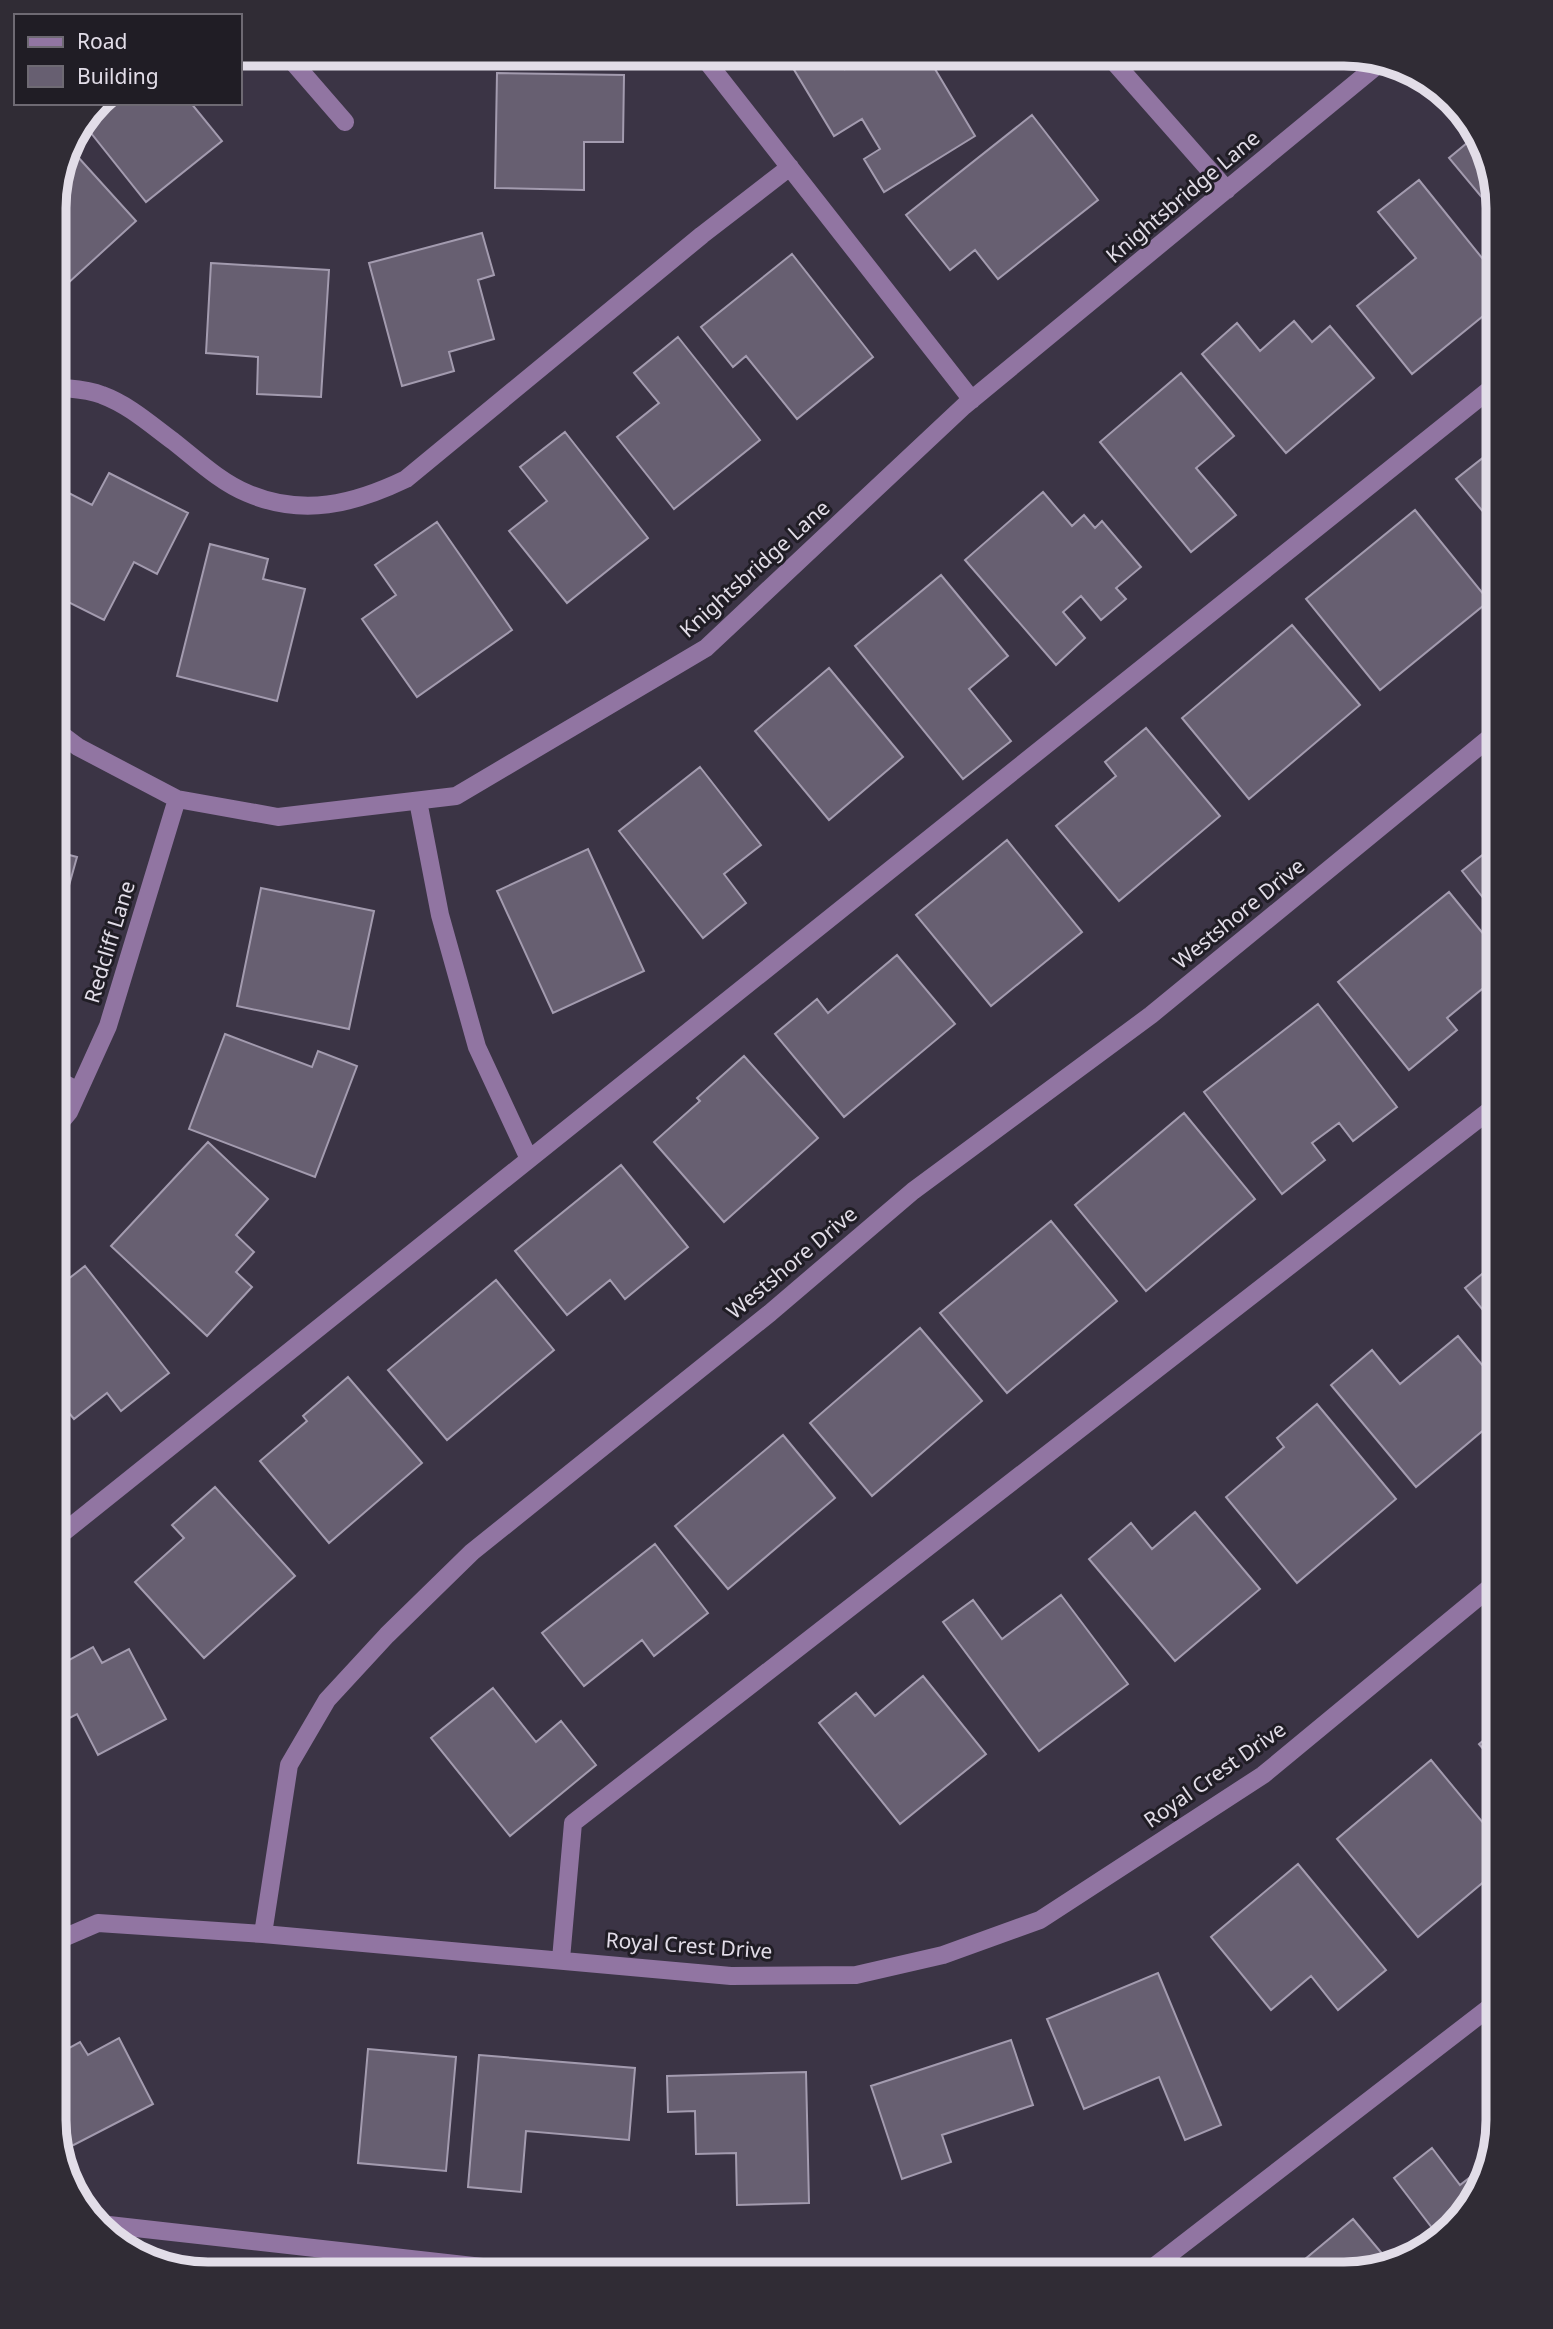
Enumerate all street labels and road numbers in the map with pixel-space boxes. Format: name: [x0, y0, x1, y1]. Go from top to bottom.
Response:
street label: Knightsbridge Lane: [1100, 124, 1265, 269]
street label: Knightsbridge Lane: [673, 493, 835, 643]
street label: Westshore Drive: [1167, 851, 1310, 975]
street label: Redcliff Lane: [77, 877, 141, 1006]
street label: Westshore Drive: [720, 1199, 862, 1325]
street label: Royal Crest Drive: [1138, 1715, 1291, 1834]
street label: Royal Crest Drive: [605, 1925, 773, 1965]

